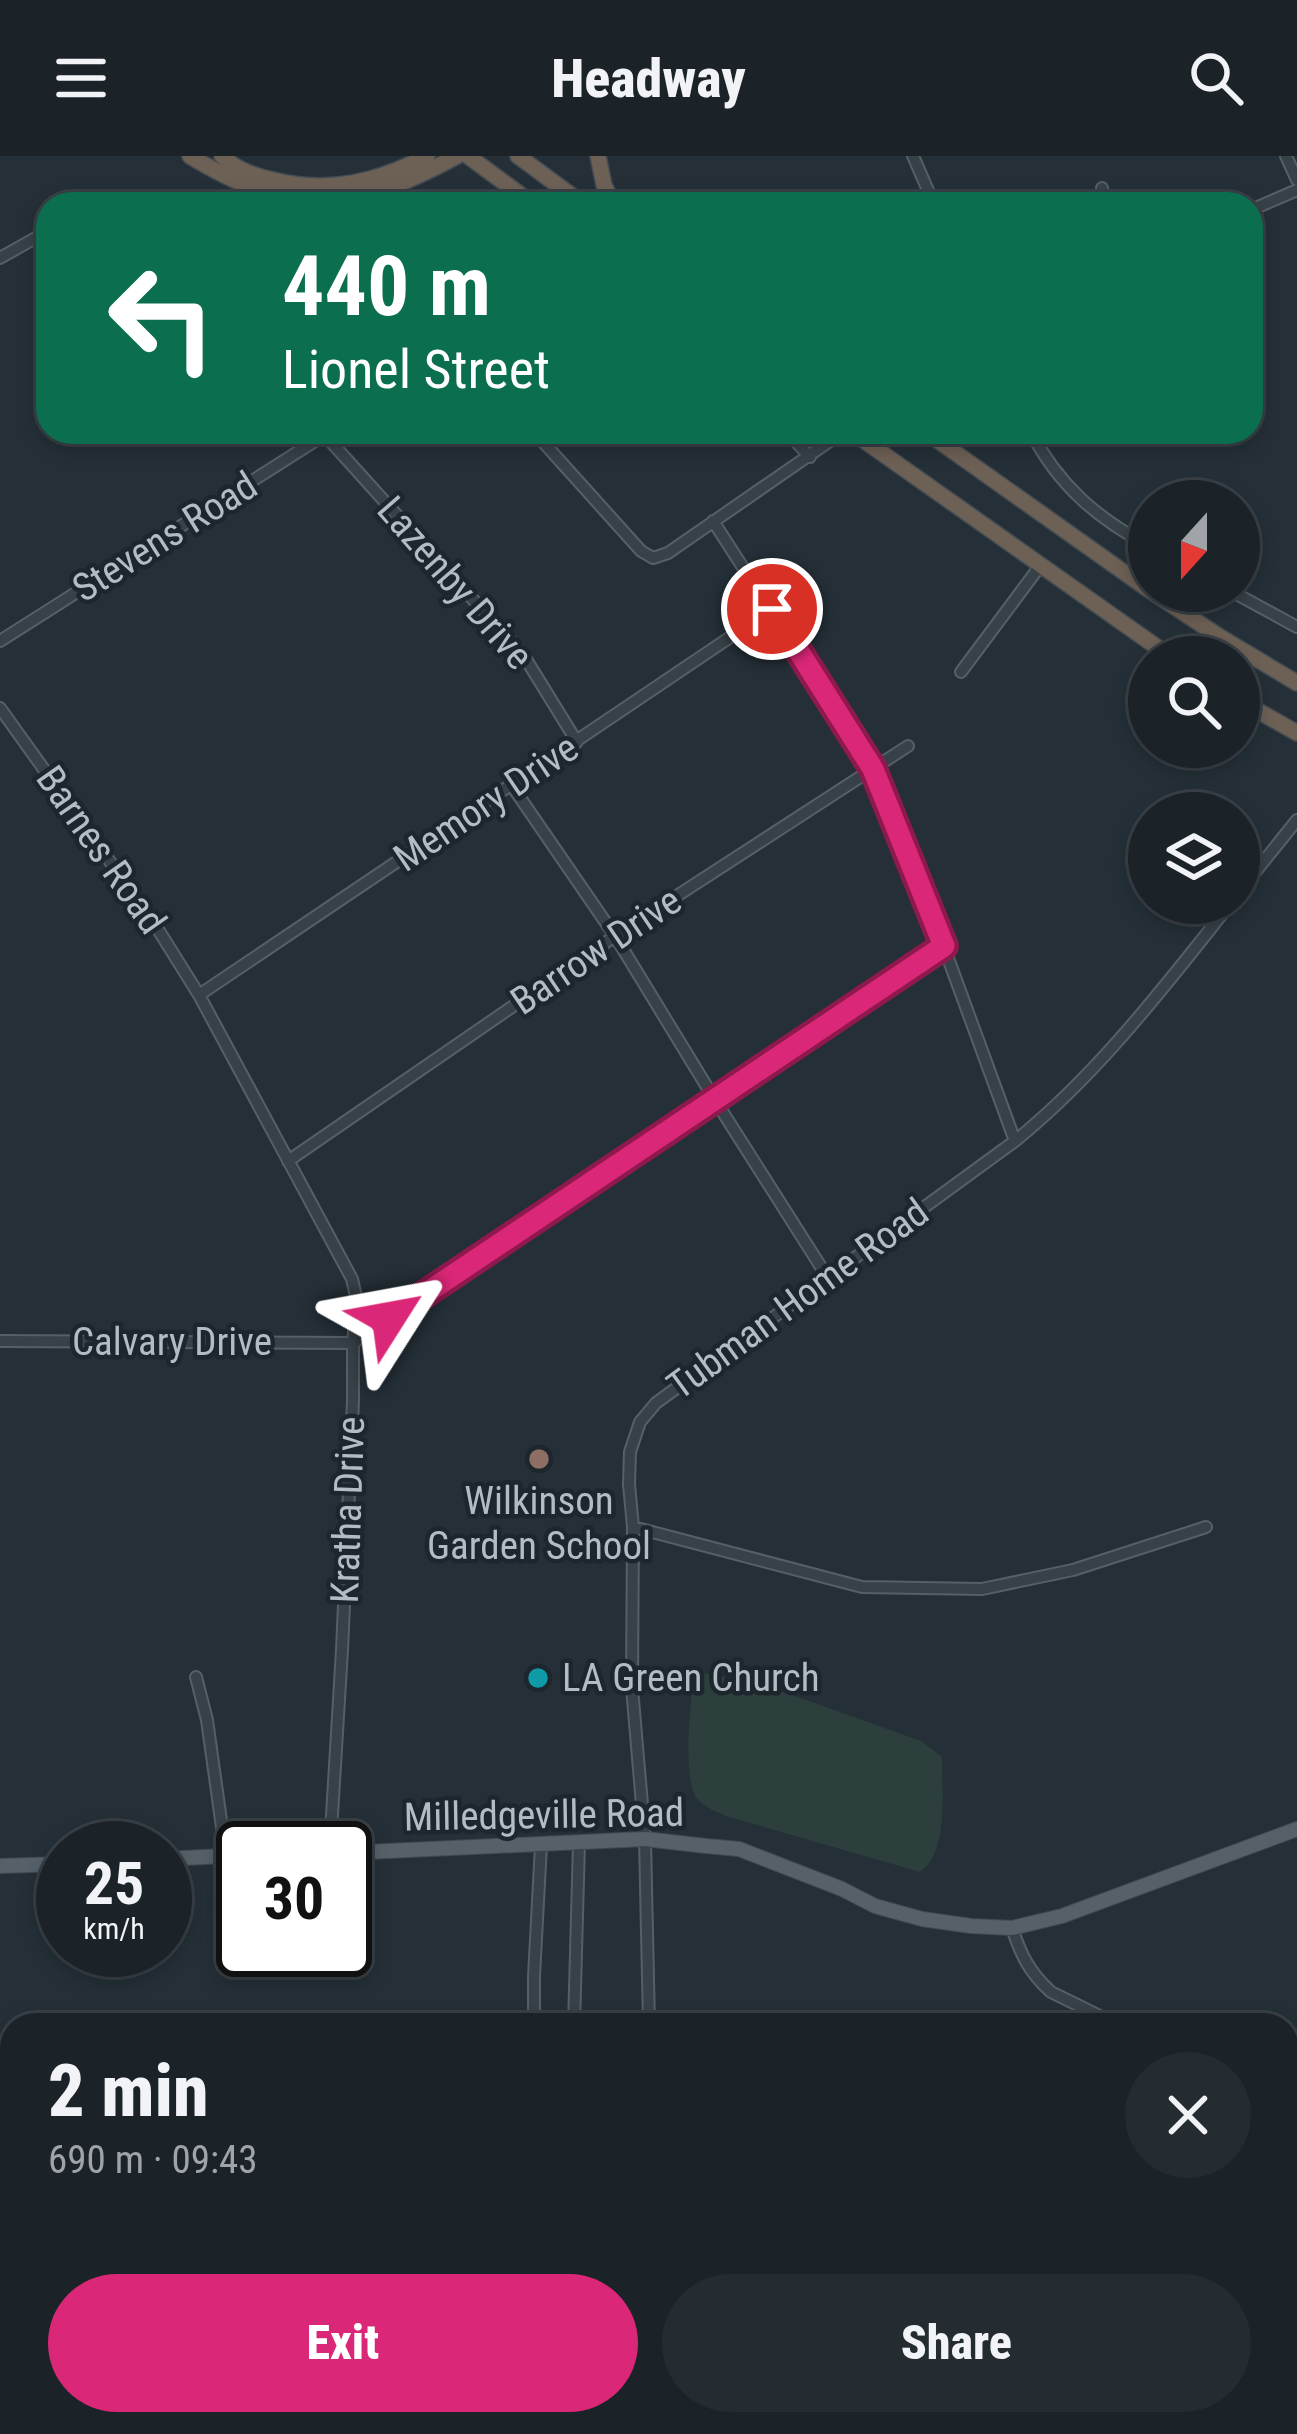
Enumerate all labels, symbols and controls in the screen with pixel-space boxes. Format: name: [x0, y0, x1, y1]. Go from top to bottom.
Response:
icon: menu: [48, 45, 114, 111]
icon: search: [1183, 45, 1249, 111]
text: Headway: [551, 47, 746, 110]
text: 440 m: [282, 237, 491, 336]
icon: left: [84, 240, 240, 396]
text: Lionel Street: [282, 338, 550, 401]
street label: Stevens Road: [64, 462, 266, 612]
north arrow: [1128, 480, 1260, 612]
map controls: [1128, 480, 1260, 924]
street label: Lazenby Drive: [368, 487, 542, 679]
pin: [721, 558, 823, 660]
icon: arrive: [739, 576, 805, 642]
button: search: [1128, 636, 1260, 768]
street label: Memory Drive: [385, 725, 587, 881]
street label: Barnes Road: [27, 757, 175, 943]
button: layers: [1128, 792, 1260, 924]
street label: Barrow Drive: [502, 877, 690, 1025]
street label: Tubman Home Road: [659, 1189, 937, 1409]
position arrow: [326, 1255, 452, 1381]
street label: Calvary Drive: [72, 1319, 272, 1365]
street label: Kratha Drive: [322, 1416, 374, 1604]
marker: Wilkinson Garden School: [526, 1446, 552, 1472]
place label: Wilkinson Garden School: [427, 1478, 651, 1569]
place label: LA Green Church: [562, 1655, 819, 1701]
marker: LA Green Church: [525, 1665, 551, 1691]
street label: Milledgeville Road: [403, 1790, 685, 1840]
speed limit sign: 30: [216, 1821, 372, 1977]
text: 25: [84, 1848, 144, 1919]
text: km/h: [83, 1911, 145, 1946]
text: 2 min: [48, 2049, 209, 2134]
button: close: [1125, 2052, 1251, 2178]
text: 690 m · 09:43: [48, 2137, 258, 2183]
button: Exit: [48, 2274, 638, 2412]
button: Share: [662, 2274, 1251, 2412]

